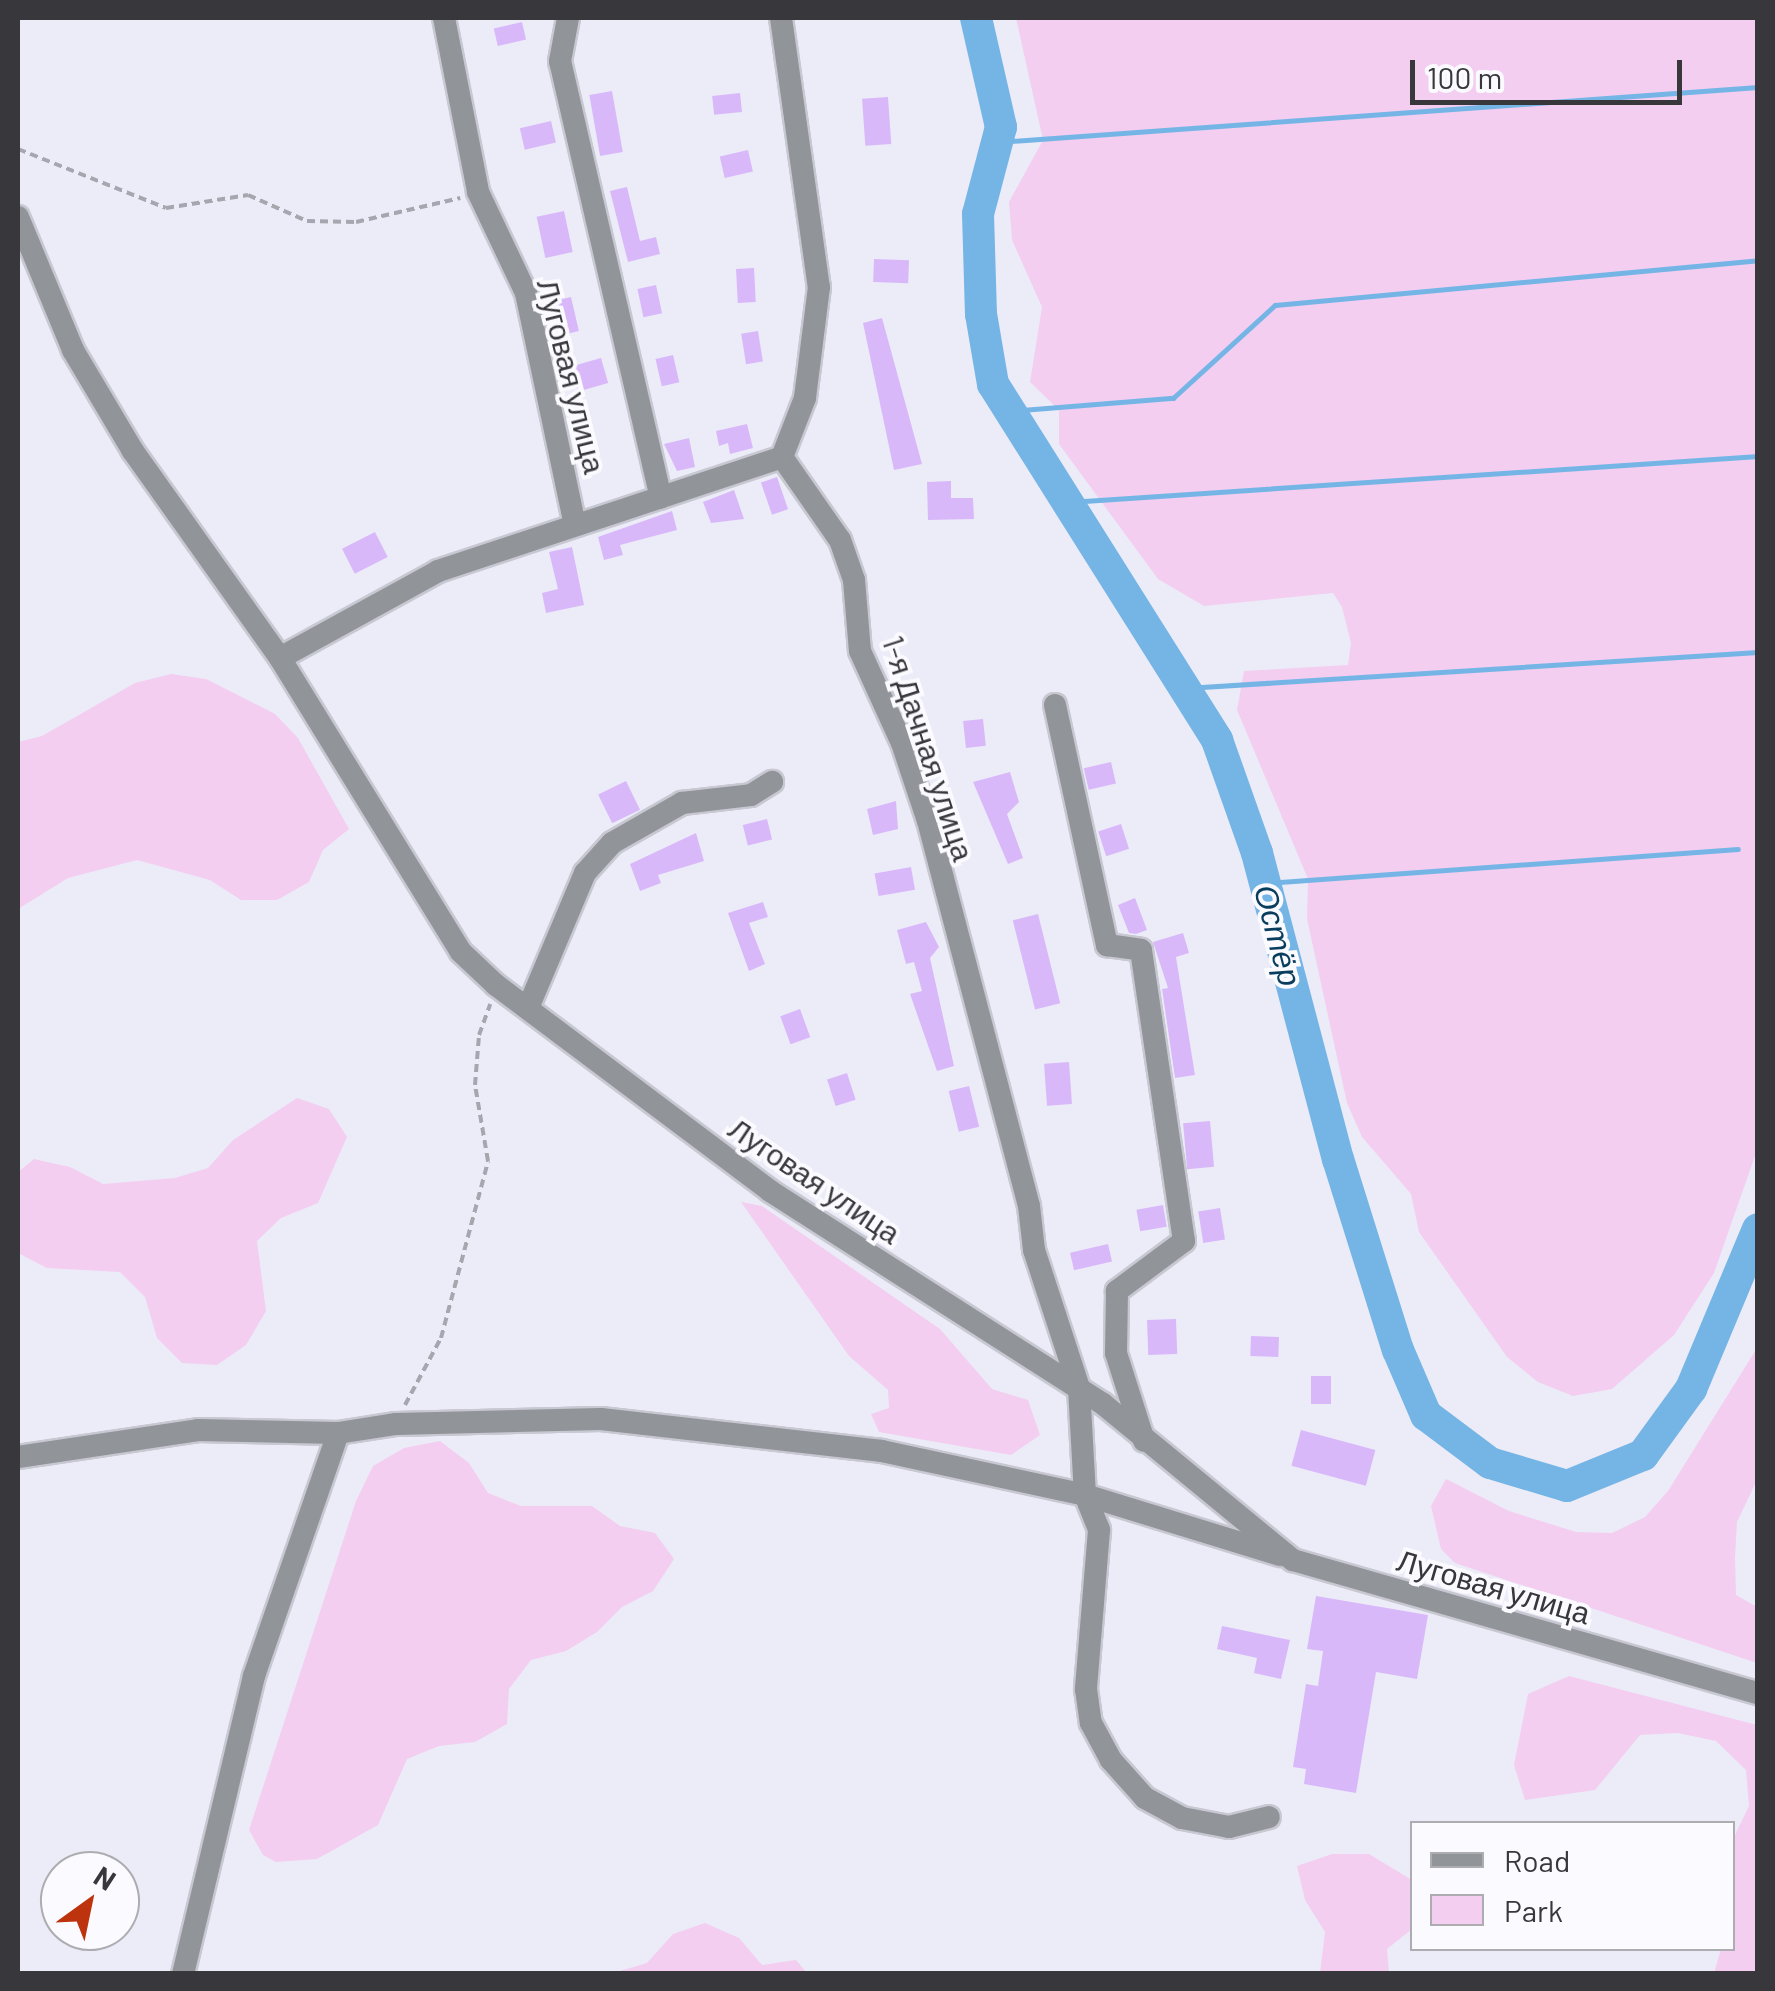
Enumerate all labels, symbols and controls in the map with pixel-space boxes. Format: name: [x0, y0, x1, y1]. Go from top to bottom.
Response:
scale bar: [1415, 40, 1688, 102]
text: 100 m: [1427, 59, 1502, 95]
street label: Луговая улица: [530, 275, 614, 477]
street label: 1-я Дачная улица: [876, 631, 982, 865]
water label: Остёр: [1247, 880, 1311, 990]
street label: Луговая улица: [722, 1109, 908, 1251]
street label: Луговая улица: [1393, 1541, 1595, 1631]
legend: [1410, 1821, 1735, 1951]
text: Road: [1504, 1842, 1570, 1878]
north arrow: [40, 1851, 140, 1951]
text: N: [88, 1858, 122, 1897]
text: Park: [1504, 1892, 1563, 1928]

